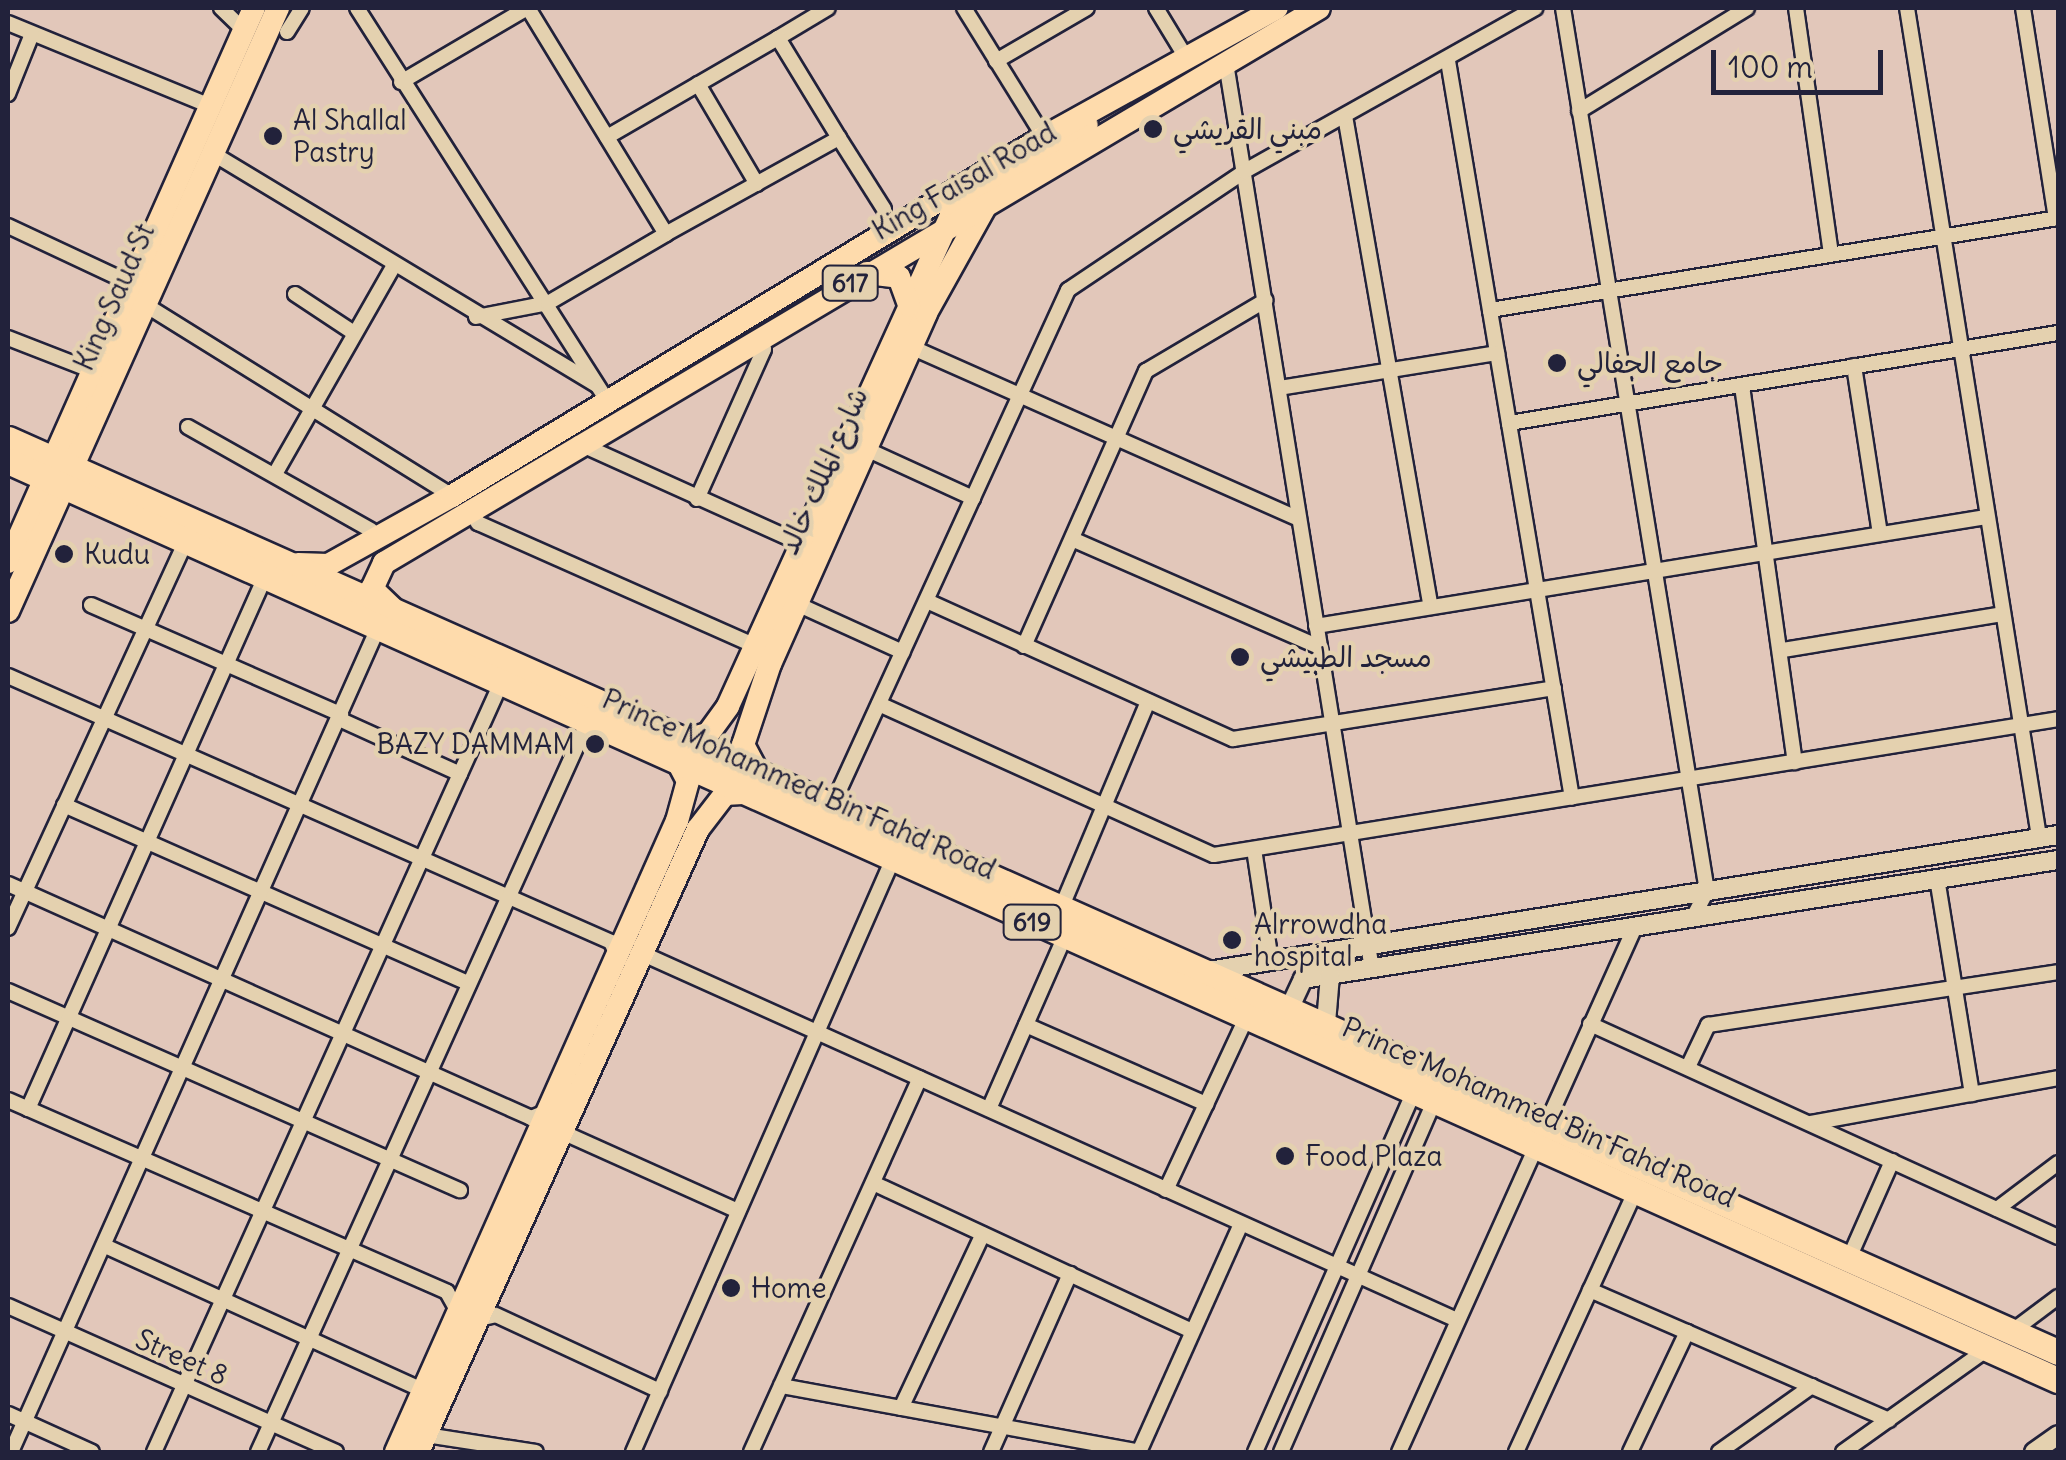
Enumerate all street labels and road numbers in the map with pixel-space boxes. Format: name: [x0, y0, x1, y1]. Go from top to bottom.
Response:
street label: King Faisal Road: [866, 115, 1062, 247]
street label: King Saud St: [67, 218, 161, 376]
road number: 617: [820, 263, 880, 303]
street label: شارع الملك خالد: [771, 382, 875, 560]
street label: Prince Mohammed Bin Fahd Road: [597, 682, 1001, 886]
road number: 619: [1002, 902, 1062, 942]
street label: Prince Mohammed Bin Fahd Road: [1337, 1010, 1741, 1214]
street label: Street 8: [131, 1322, 233, 1392]

